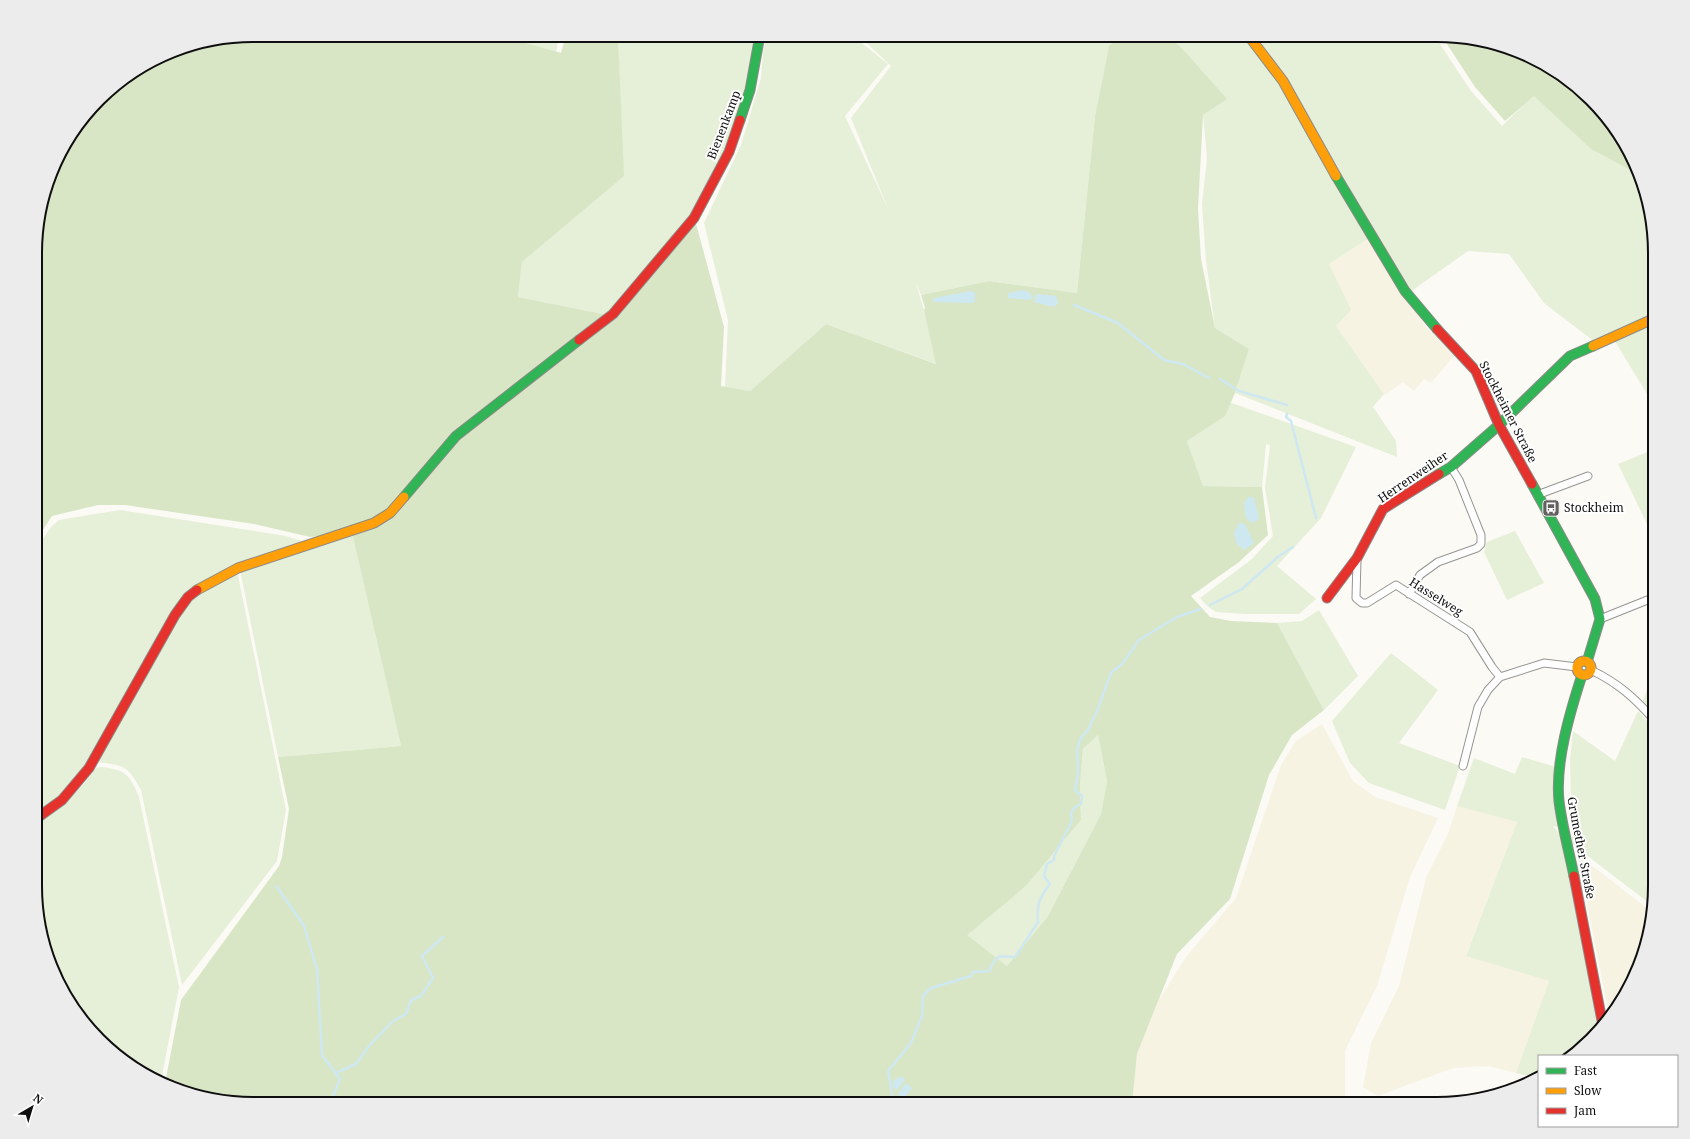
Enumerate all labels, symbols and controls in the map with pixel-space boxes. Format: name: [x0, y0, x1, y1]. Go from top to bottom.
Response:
street label: Bienenkamp: [703, 88, 744, 162]
street label: Stockheimer Straße: [1475, 358, 1541, 466]
street label: Herrenweiher: [1374, 447, 1452, 506]
bus stop icon: Stockheim: [1541, 498, 1561, 518]
place label: Stockheim: [1564, 499, 1624, 516]
street label: Hasselweg: [1406, 573, 1467, 620]
street label: Grumether Straße: [1563, 795, 1600, 900]
legend: [1538, 1055, 1678, 1127]
text: Fast: [1574, 1062, 1597, 1079]
text: Slow: [1574, 1082, 1602, 1099]
north arrow: [12, 1087, 52, 1127]
text: N: [30, 1090, 47, 1108]
text: Jam: [1573, 1102, 1596, 1119]

